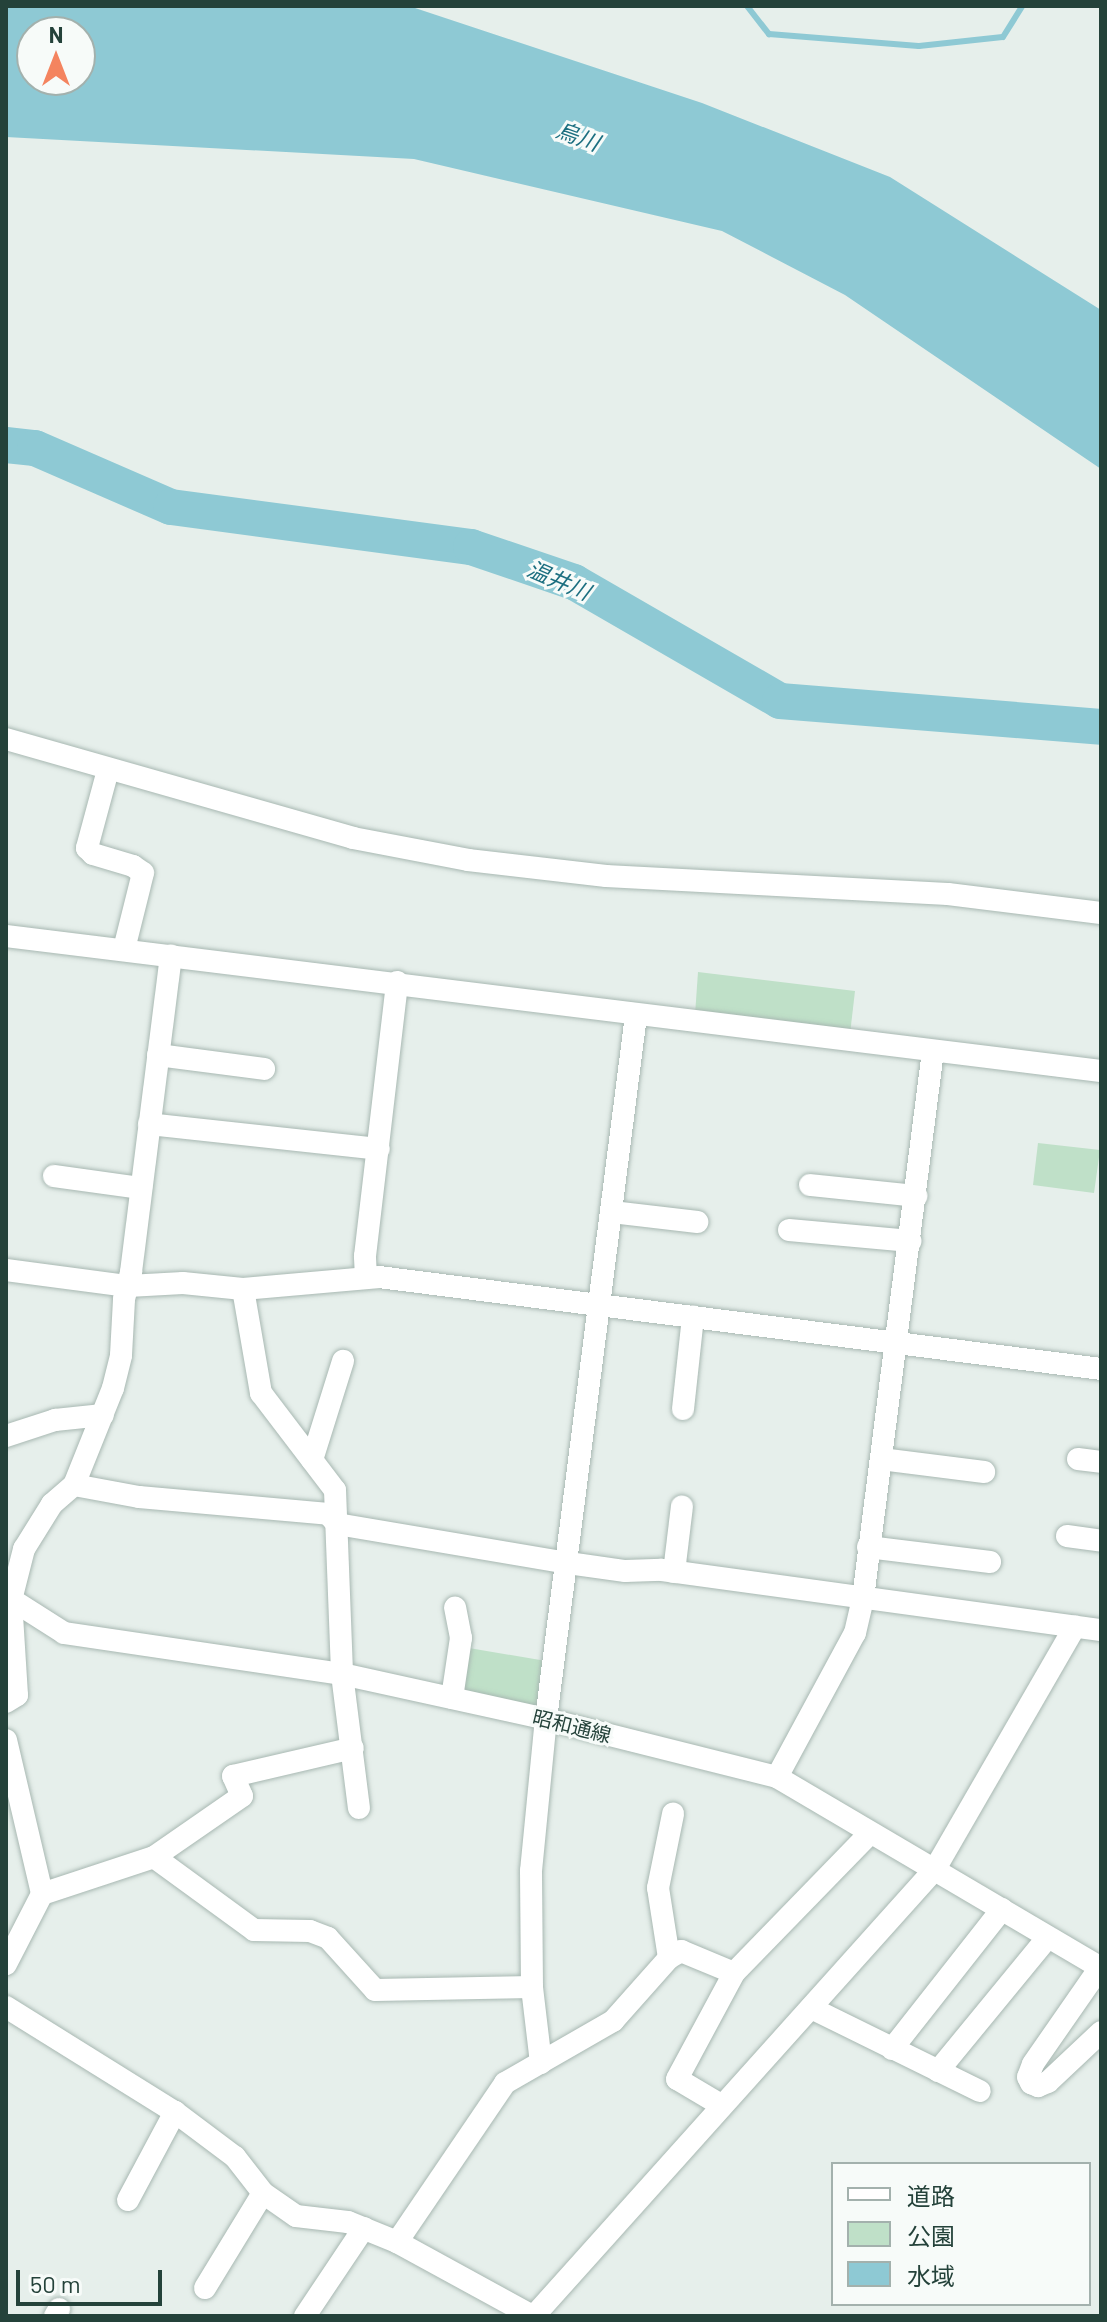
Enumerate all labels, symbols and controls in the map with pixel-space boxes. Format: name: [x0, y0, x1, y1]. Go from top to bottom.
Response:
north arrow: [16, 16, 96, 96]
text: N: [49, 21, 63, 47]
water label: 烏川: [553, 116, 603, 156]
water label: 温井川: [523, 555, 595, 605]
street label: 昭和通線: [530, 1705, 614, 1747]
legend: [831, 2162, 1091, 2306]
text: 道路: [907, 2181, 955, 2210]
text: 公園: [907, 2221, 955, 2250]
scale bar: [20, 2254, 166, 2304]
text: 水域: [907, 2261, 955, 2290]
text: 50 m: [30, 2269, 81, 2298]

